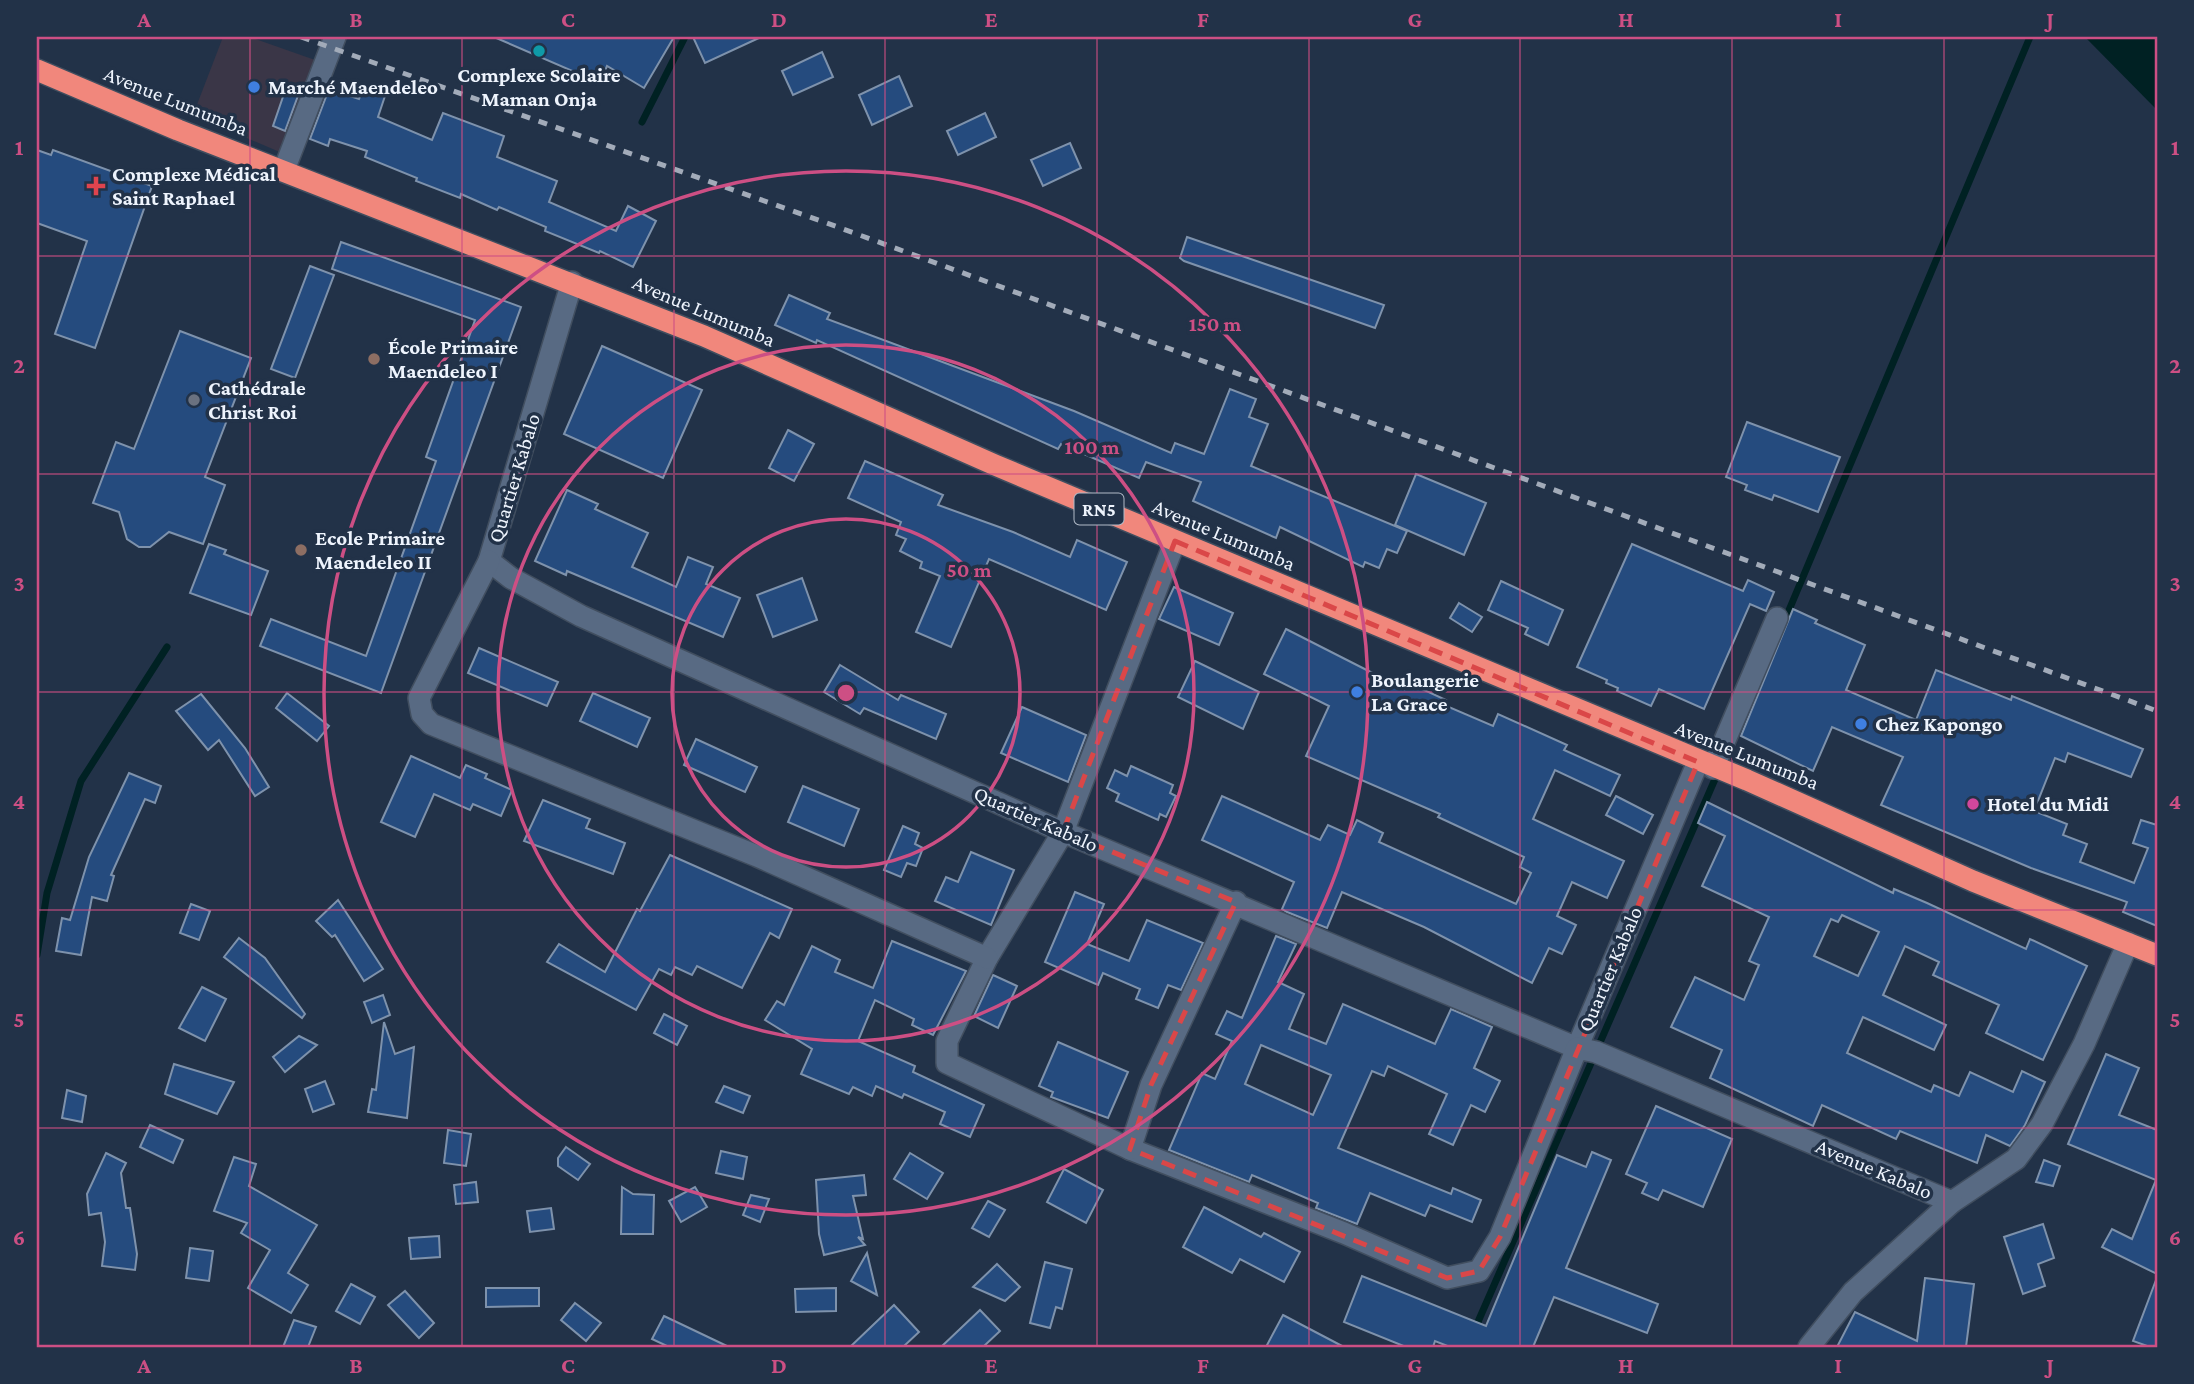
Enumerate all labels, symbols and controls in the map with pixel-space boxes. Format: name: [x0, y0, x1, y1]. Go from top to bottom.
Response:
text: A: [136, 6, 151, 32]
text: B: [349, 6, 363, 32]
text: C: [561, 6, 575, 32]
text: D: [771, 6, 787, 32]
text: E: [984, 6, 998, 32]
text: F: [1197, 6, 1209, 32]
text: G: [1408, 6, 1423, 32]
text: H: [1618, 6, 1634, 32]
text: I: [1834, 6, 1842, 32]
text: J: [2044, 6, 2054, 32]
marker: Complexe Scolaire Maman Onja: [531, 43, 547, 59]
street label: Avenue Lumumba: [101, 61, 252, 141]
place label: Complexe Scolaire Maman Onja: [457, 63, 621, 111]
place label: Marché Maendeleo: [268, 75, 438, 99]
marker: Marché Maendeleo: [246, 79, 262, 95]
text: 1: [15, 134, 24, 160]
text: 1: [2171, 134, 2180, 160]
place label: Complexe Médical Saint Raphael: [112, 162, 276, 210]
marker: Complexe Médical Saint Raphael: [86, 176, 106, 196]
street label: Avenue Lumumba: [629, 270, 779, 352]
text: 150 m: [1189, 312, 1242, 336]
place label: École Primaire Maendeleo I: [388, 335, 518, 383]
marker: École Primaire Maendeleo I: [366, 351, 382, 367]
text: 2: [13, 352, 25, 378]
text: 2: [2169, 352, 2181, 378]
place label: Cathédrale Christ Roi: [208, 376, 306, 424]
marker: Cathédrale Christ Roi: [186, 392, 202, 408]
street label: Quartier Kabalo: [483, 411, 545, 545]
text: 100 m: [1064, 435, 1120, 459]
road number: RN5: [1074, 494, 1124, 524]
street label: Avenue Lumumba: [1149, 494, 1299, 576]
place label: Ecole Primaire Maendeleo II: [315, 526, 445, 574]
marker: Ecole Primaire Maendeleo II: [293, 542, 309, 558]
text: 50 m: [947, 558, 992, 582]
text: 3: [13, 570, 25, 596]
text: 3: [2169, 570, 2181, 596]
place label: Boulangerie La Grace: [1371, 668, 1479, 716]
centre of rings: [834, 681, 858, 705]
marker: Boulangerie La Grace: [1349, 684, 1365, 700]
place label: Chez Kapongo: [1875, 712, 2003, 736]
street label: Avenue Lumumba: [1672, 715, 1823, 795]
marker: Chez Kapongo: [1853, 716, 1869, 732]
street label: Quartier Kabalo: [970, 781, 1102, 857]
text: 4: [13, 788, 25, 814]
text: 4: [2169, 788, 2181, 814]
place label: Hotel du Midi: [1987, 792, 2109, 816]
marker: Hotel du Midi: [1965, 796, 1981, 812]
street label: Quartier Kabalo: [1573, 903, 1647, 1035]
text: 5: [13, 1006, 25, 1032]
text: 5: [2169, 1006, 2181, 1032]
street label: Avenue Kabalo: [1812, 1134, 1936, 1204]
text: 6: [13, 1224, 25, 1250]
text: 6: [2169, 1224, 2181, 1250]
text: A: [136, 1352, 151, 1378]
text: B: [349, 1352, 363, 1378]
text: C: [561, 1352, 575, 1378]
text: D: [771, 1352, 787, 1378]
text: E: [984, 1352, 998, 1378]
text: F: [1197, 1352, 1209, 1378]
text: G: [1408, 1352, 1423, 1378]
text: H: [1618, 1352, 1634, 1378]
text: I: [1834, 1352, 1842, 1378]
text: J: [2044, 1352, 2054, 1378]

